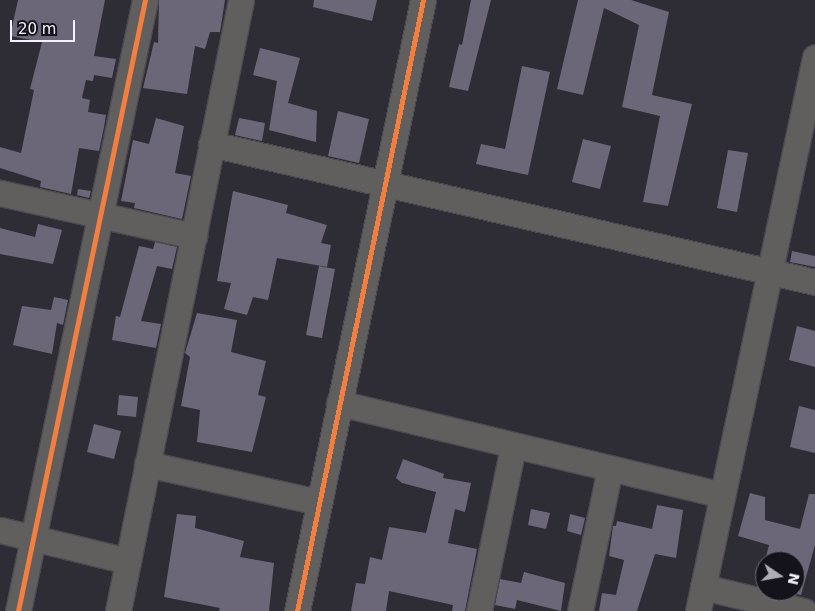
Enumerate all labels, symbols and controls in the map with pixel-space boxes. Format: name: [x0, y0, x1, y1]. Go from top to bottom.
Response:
scale bar: [12, 10, 78, 42]
text: 20 m: [18, 20, 56, 38]
north arrow: [755, 551, 805, 601]
text: N: [785, 572, 803, 586]

